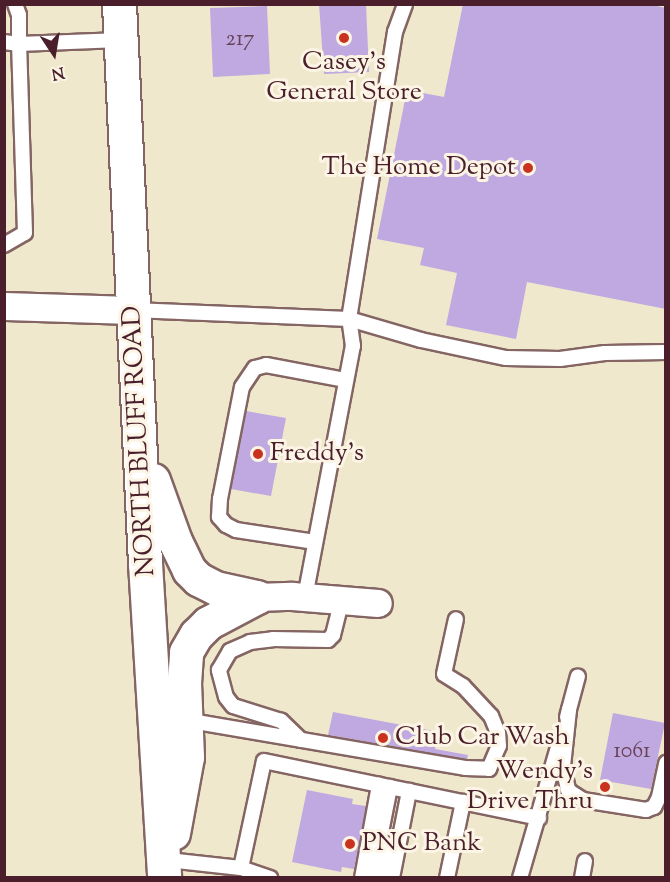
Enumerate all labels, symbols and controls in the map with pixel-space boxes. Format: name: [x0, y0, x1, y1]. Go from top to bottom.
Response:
north arrow: [24, 24, 84, 84]
house number: 217: [226, 28, 254, 54]
marker: Casey's General Store: [337, 31, 351, 45]
place label: Casey's General Store: [266, 47, 422, 108]
text: N: [49, 60, 66, 85]
place label: The Home Depot: [322, 152, 516, 184]
marker: The Home Depot: [521, 161, 535, 175]
street label: NORTH BLUFF ROAD: [117, 305, 163, 577]
place label: Freddy's: [270, 438, 364, 470]
marker: Freddy's: [251, 447, 265, 461]
place label: Club Car Wash: [395, 722, 570, 754]
marker: Club Car Wash: [376, 731, 390, 745]
house number: 1061: [613, 740, 651, 766]
place label: Wendy's Drive Thru: [467, 756, 593, 818]
marker: Wendy's Drive Thru: [598, 780, 612, 794]
place label: PNC Bank: [362, 828, 481, 860]
marker: PNC Bank: [343, 837, 357, 851]

